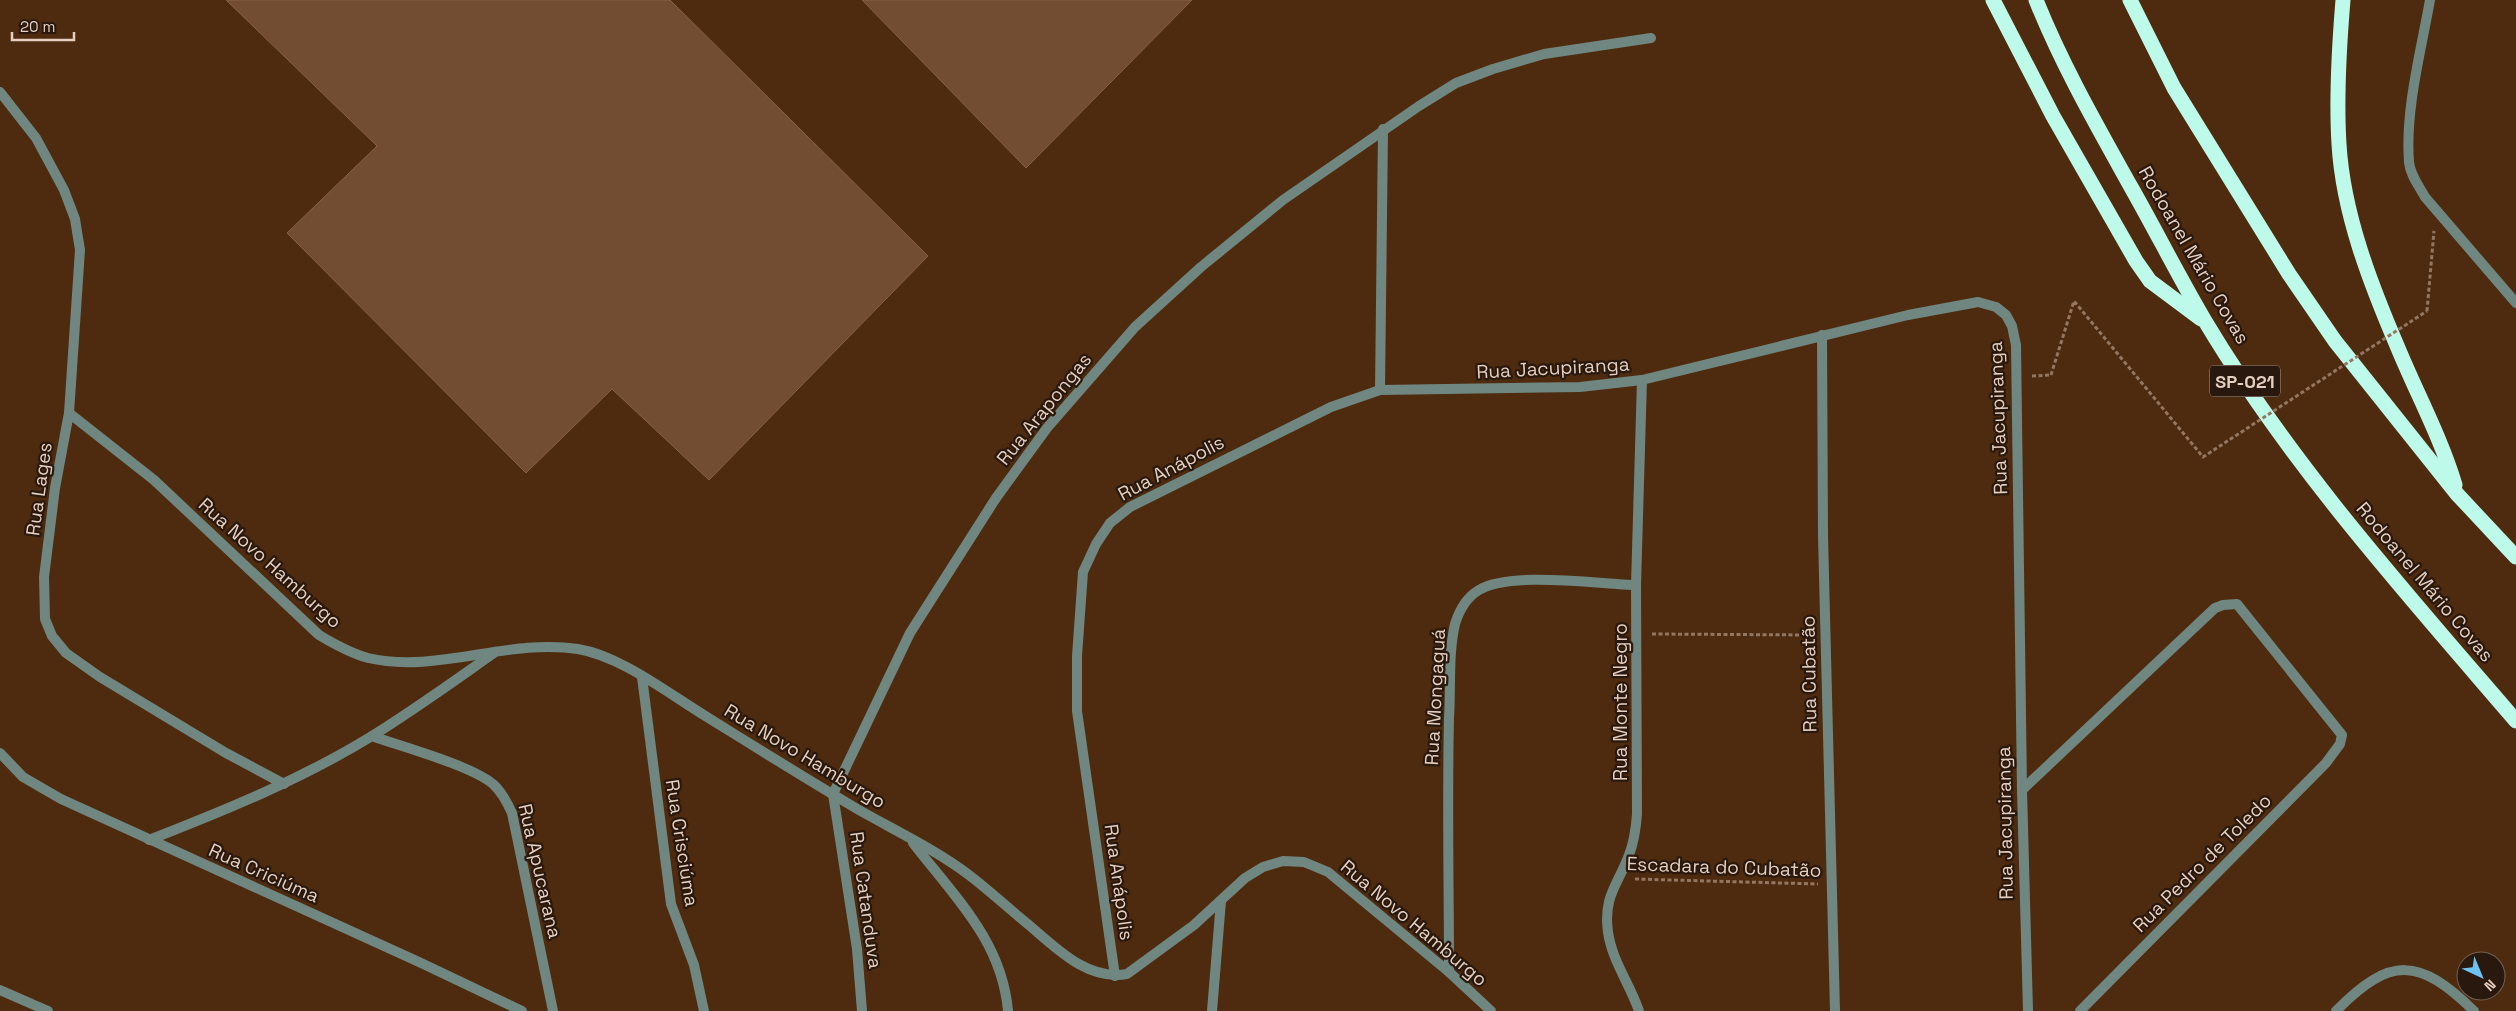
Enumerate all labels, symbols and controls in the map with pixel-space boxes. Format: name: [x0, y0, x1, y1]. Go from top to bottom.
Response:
scale bar: [12, 10, 75, 42]
text: 20 m: [20, 17, 55, 36]
street label: Rodoanel Mário Covas: [2133, 162, 2255, 348]
street label: Rua Jacupiranga: [1983, 341, 2013, 495]
street label: Rua Arapongas: [991, 348, 1097, 470]
street label: Rua Jacupiranga: [1476, 352, 1630, 384]
road number: SP-021: [2210, 366, 2280, 396]
street label: Rua Anápolis: [1113, 429, 1229, 507]
street label: Rua Lages: [20, 441, 58, 537]
street label: Rua Novo Hamburgo: [193, 492, 347, 634]
street label: Rodoanel Mário Covas: [2351, 497, 2499, 667]
street label: Rua Cubatão: [1795, 615, 1823, 733]
street label: Rua Monte Negro: [1608, 623, 1633, 781]
street label: Rua Mongaguá: [1419, 628, 1451, 766]
street label: Rua Novo Hamburgo: [720, 698, 890, 814]
street label: Rua Jacupiranga: [1991, 746, 2019, 900]
street label: Rua Crisciúma: [660, 778, 704, 908]
street label: Rua Pedro de Toledo: [2127, 788, 2277, 938]
street label: Rua Apucarana: [512, 801, 568, 941]
street label: Rua Anápolis: [1098, 822, 1140, 942]
street label: Rua Catanduva: [844, 830, 888, 970]
street label: Rua Criciúma: [205, 838, 323, 909]
street label: Escadara do Cubatão: [1626, 851, 1822, 883]
street label: Rua Novo Hamburgo: [1335, 854, 1493, 992]
north arrow: [2456, 951, 2506, 1001]
text: N: [2480, 976, 2500, 995]

